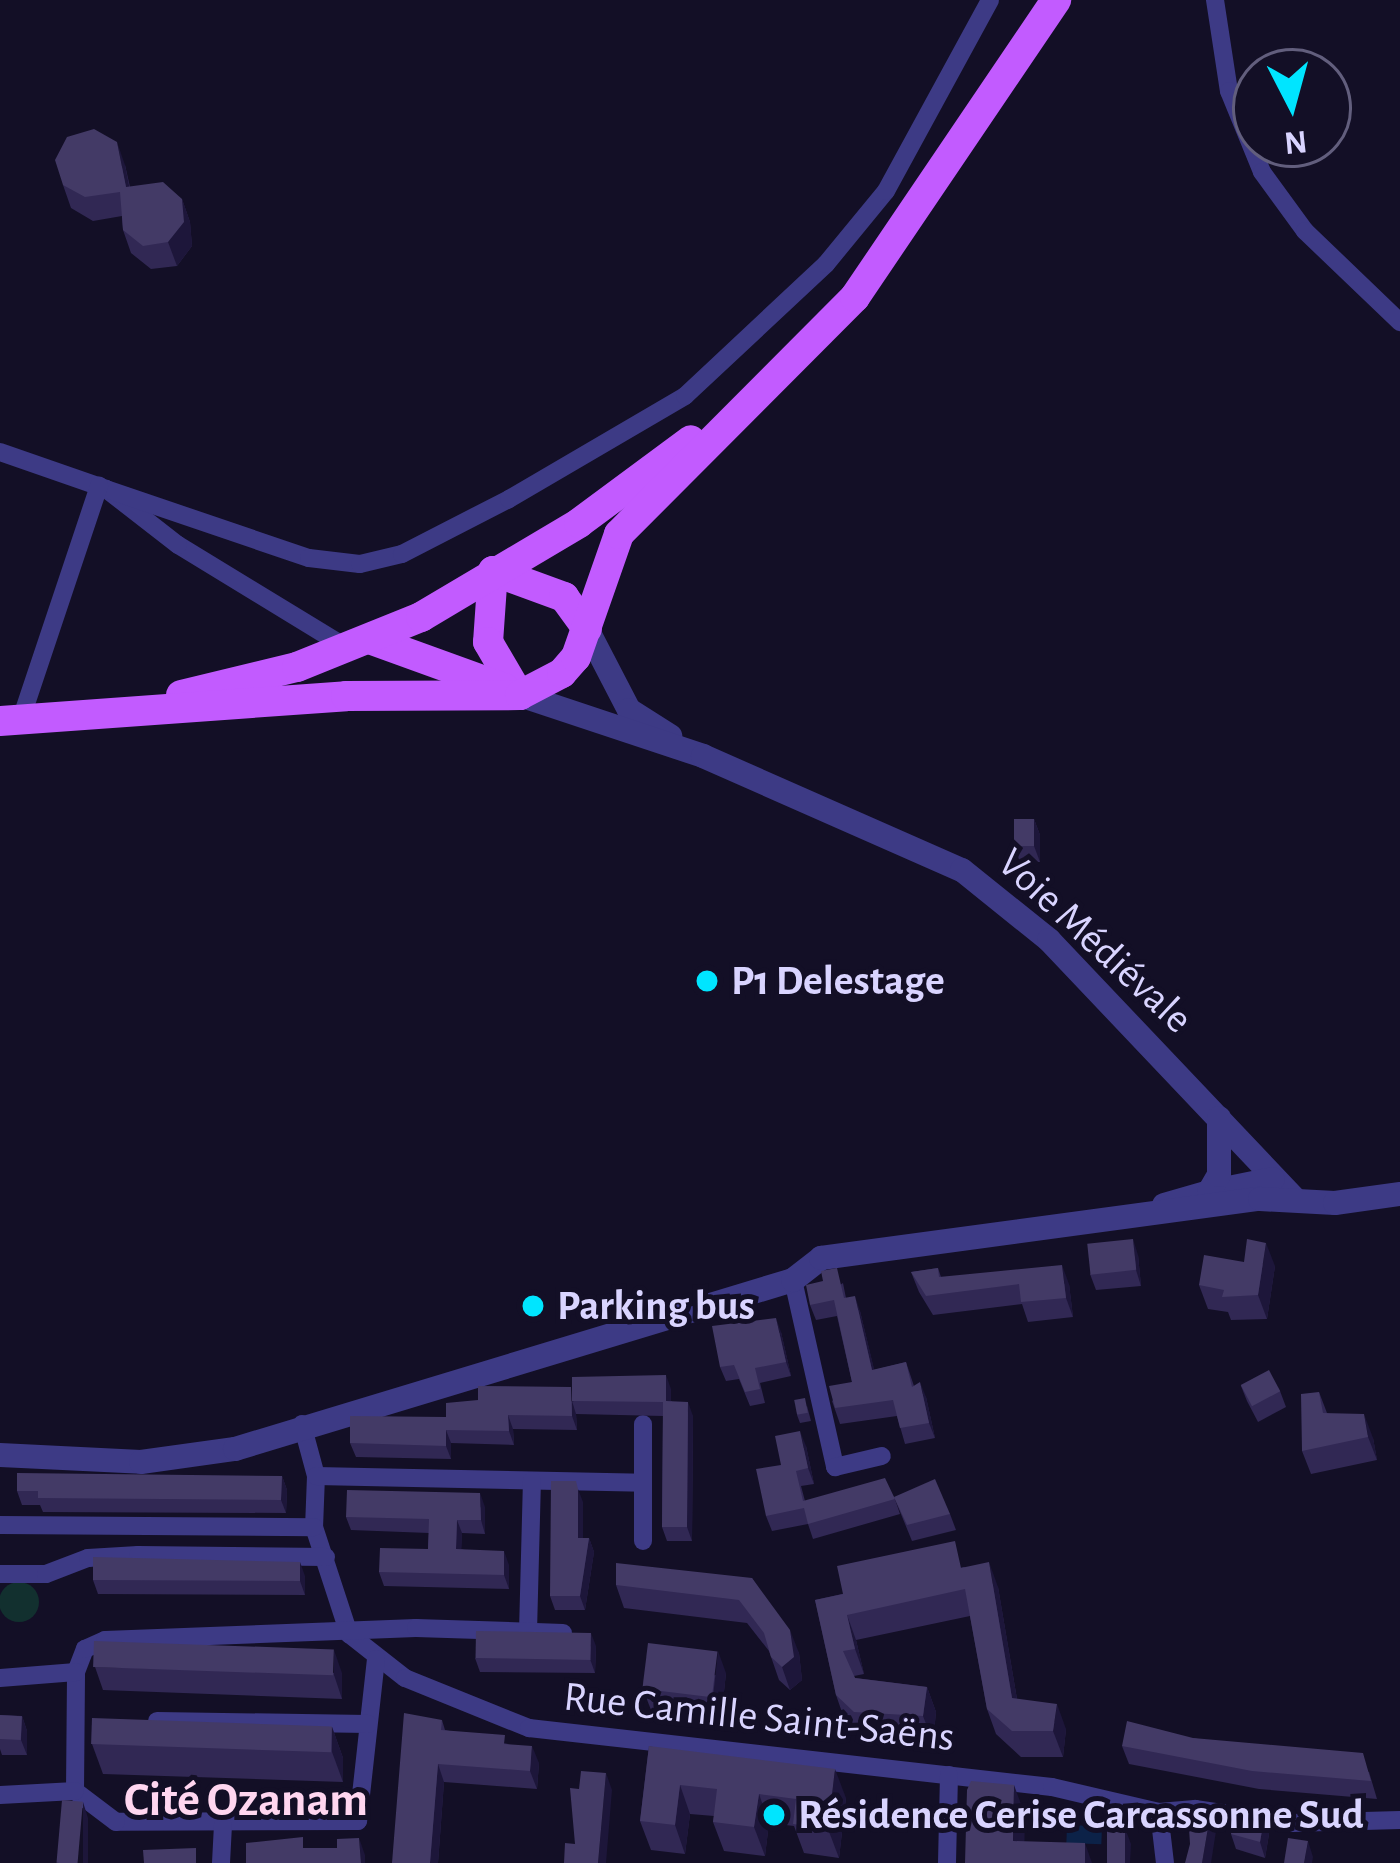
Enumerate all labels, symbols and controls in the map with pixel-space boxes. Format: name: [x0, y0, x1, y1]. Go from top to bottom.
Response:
north arrow: [1232, 48, 1352, 168]
text: N: [1282, 124, 1309, 159]
street label: Voie Médiévale: [987, 838, 1203, 1044]
place label: P1 Delestage: [731, 956, 945, 1006]
marker: P1 Delestage: [694, 968, 720, 994]
place label: Parking bus: [557, 1281, 755, 1331]
marker: Parking bus: [520, 1293, 546, 1319]
street label: Rue Camille Saint-Saëns: [561, 1671, 957, 1763]
district label: Cité Ozanam: [124, 1773, 368, 1831]
place label: Résidence Cerise Carcassonne Sud: [798, 1790, 1364, 1840]
marker: Résidence Cerise Carcassonne Sud: [761, 1802, 787, 1828]

